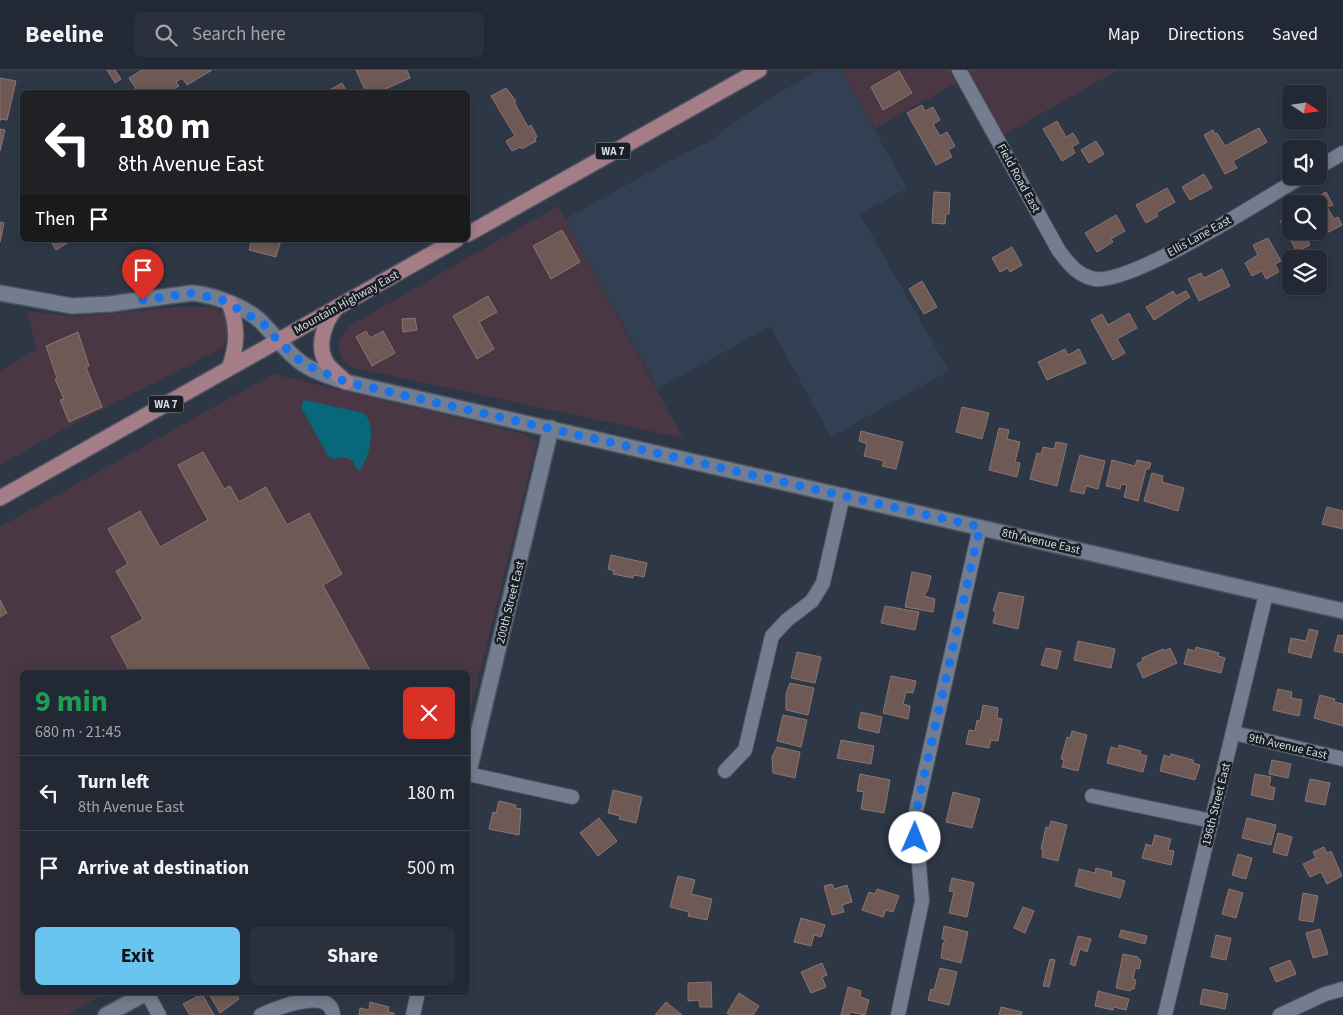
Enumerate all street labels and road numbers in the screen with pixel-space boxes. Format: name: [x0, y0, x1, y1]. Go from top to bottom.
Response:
street label: Field Road East: [993, 141, 1044, 216]
road number: WA 7: [596, 142, 630, 160]
street label: Ellis Lane East: [1164, 212, 1234, 261]
street label: Mountain Highway East: [291, 267, 402, 338]
road number: WA 7: [148, 396, 184, 412]
street label: 8th Avenue East: [1000, 524, 1082, 559]
street label: 200th Street East: [492, 559, 529, 645]
street label: 9th Avenue East: [1247, 729, 1329, 764]
street label: 196th Street East: [1198, 761, 1235, 847]

